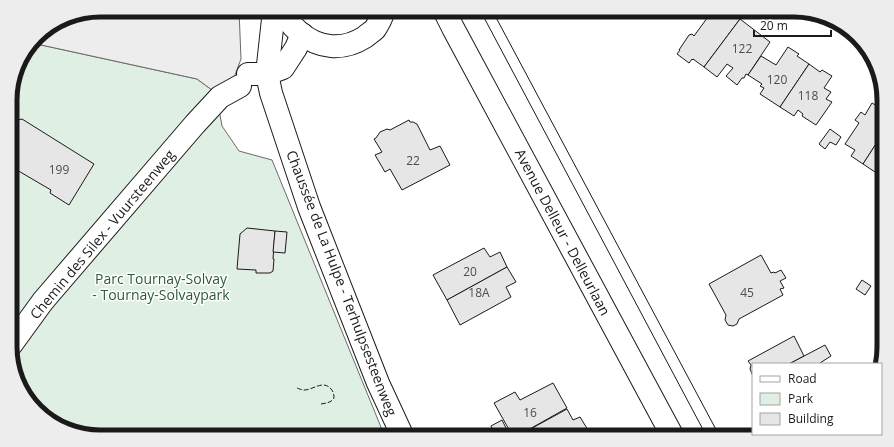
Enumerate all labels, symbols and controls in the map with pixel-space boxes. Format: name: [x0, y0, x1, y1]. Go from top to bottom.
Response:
scale bar: [754, 12, 831, 38]
text: 20 m: [760, 17, 788, 34]
house number: 122: [732, 40, 752, 57]
house number: 120: [767, 71, 787, 88]
house number: 118: [798, 87, 818, 104]
street label: Chemin des Silex - Vuursteenweg: [25, 145, 179, 323]
street label: Avenue Delleur - Delleurlaan: [511, 145, 615, 319]
street label: Chaussée de La Hulpe - Terhulpsesteenweg: [282, 147, 402, 419]
house number: 22: [406, 152, 420, 169]
house number: 199: [49, 161, 69, 178]
house number: 20: [463, 263, 477, 280]
park label: Parc Tournay-Solvay - Tournay-Solvaypark: [92, 269, 230, 304]
house number: 18A: [468, 284, 490, 301]
house number: 45: [740, 284, 754, 301]
legend: [752, 363, 882, 435]
text: Road: [788, 370, 817, 387]
text: Park: [788, 390, 814, 407]
house number: 16: [523, 404, 537, 421]
text: Building: [788, 410, 834, 427]

